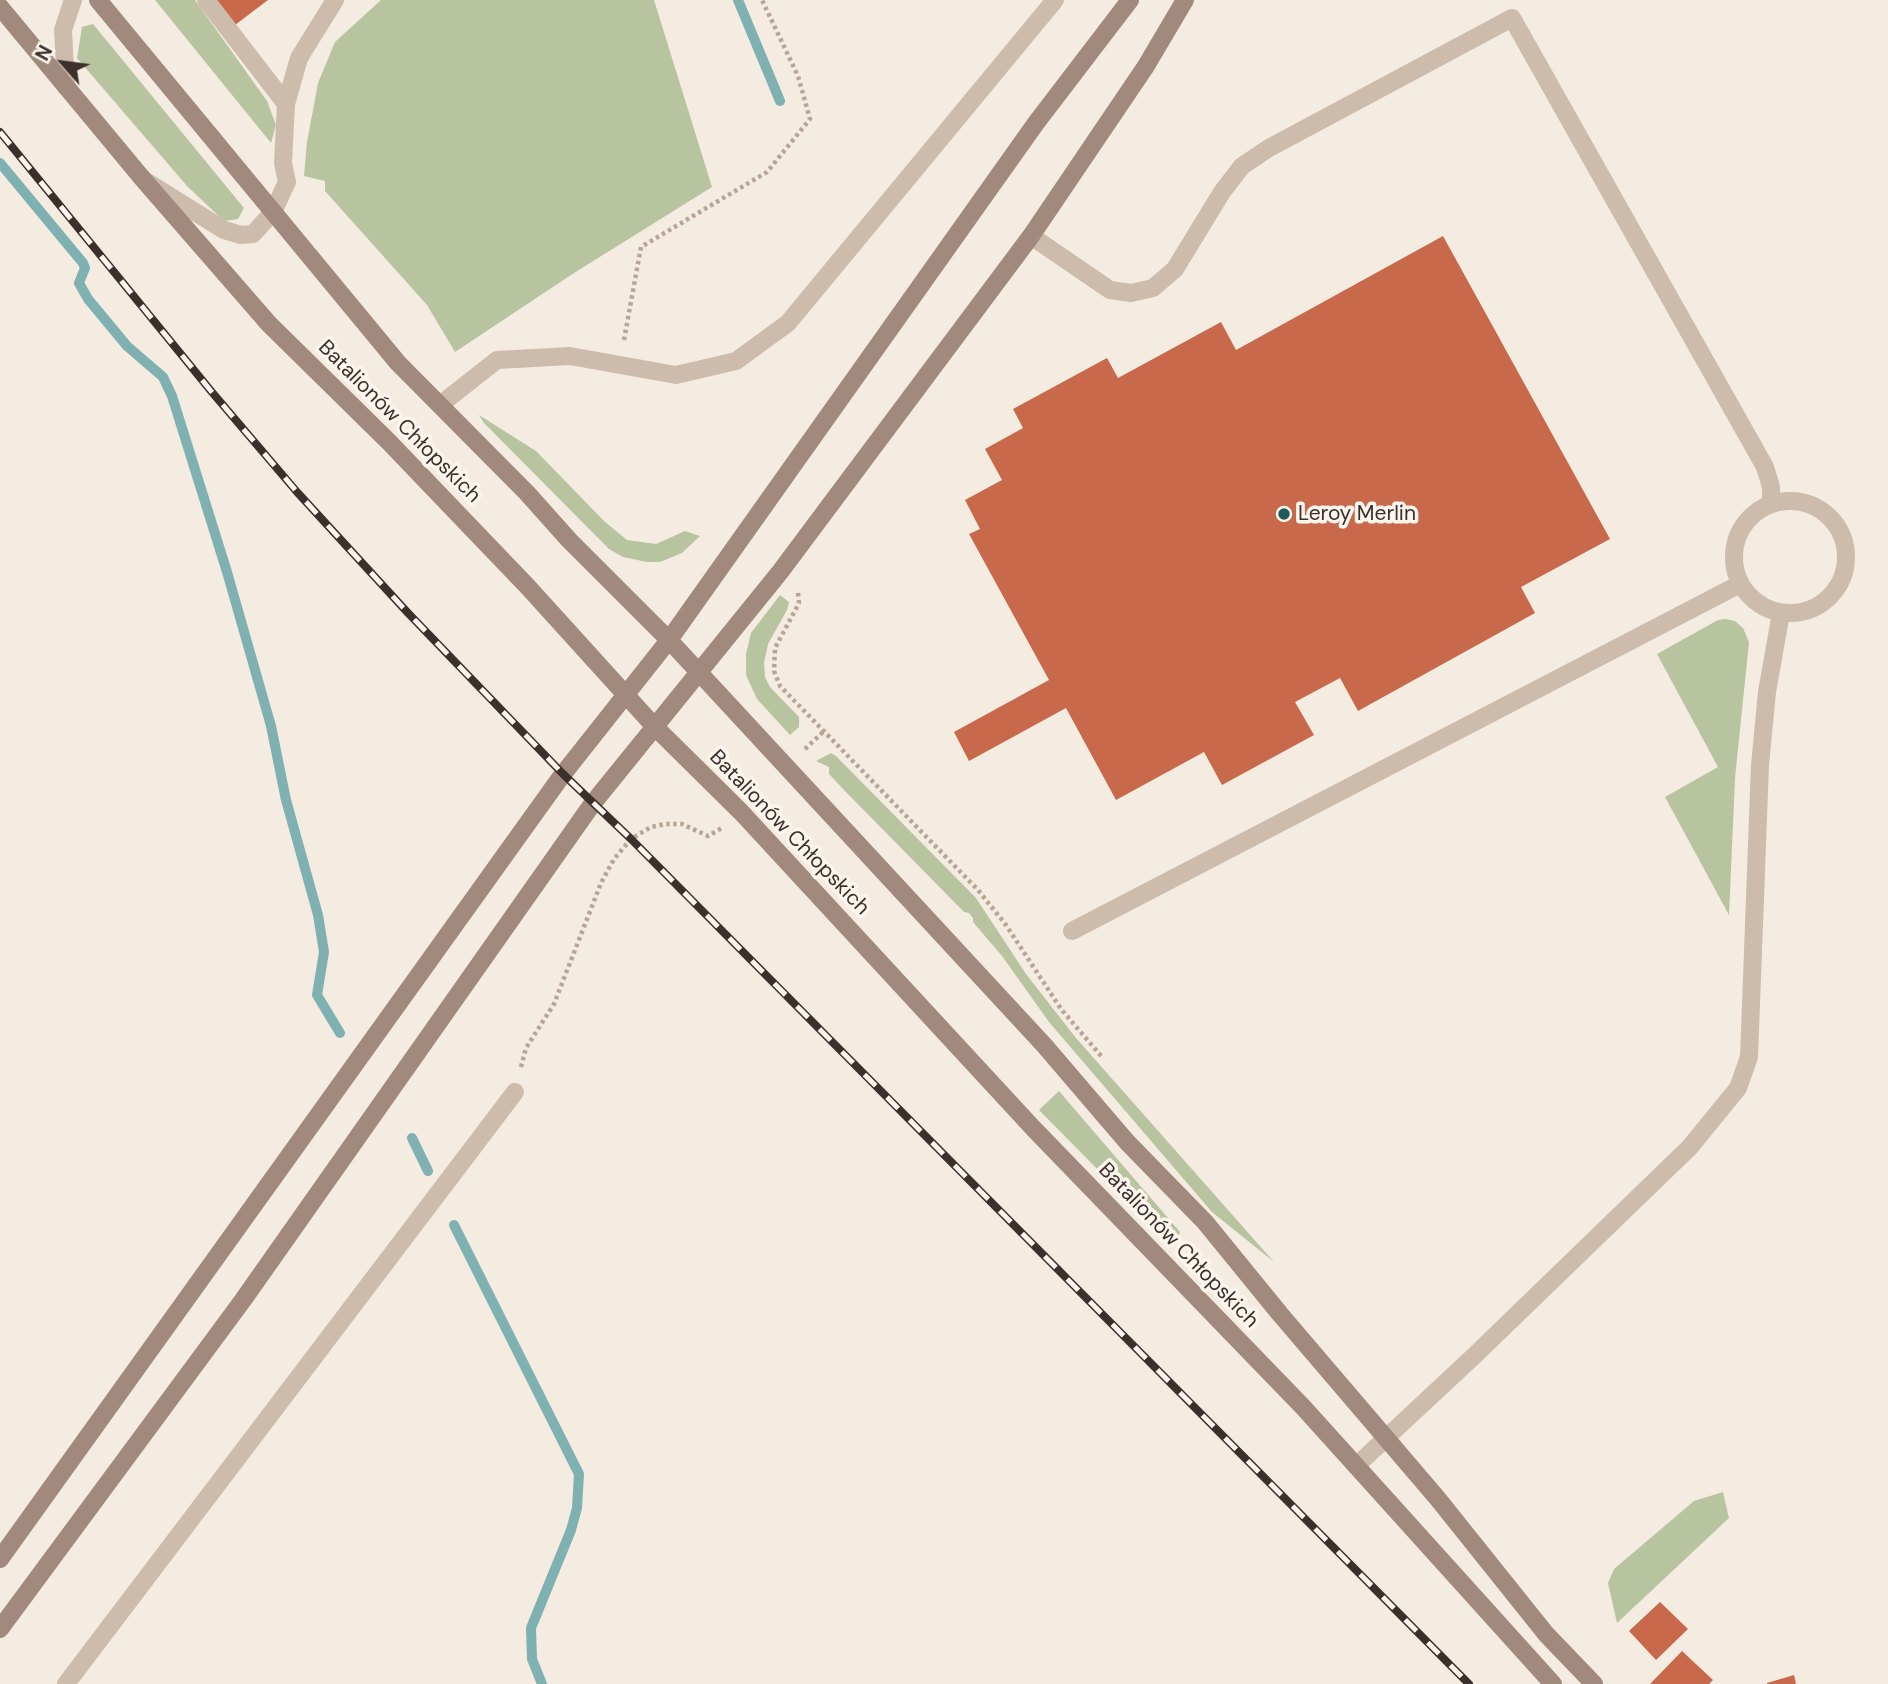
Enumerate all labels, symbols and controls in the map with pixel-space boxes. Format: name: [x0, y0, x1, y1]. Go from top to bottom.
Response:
north arrow: [28, 28, 98, 98]
text: N: [30, 41, 58, 65]
street label: Batalionów Chłopskich: [312, 335, 486, 509]
place label: Leroy Merlin: [1298, 501, 1416, 527]
marker: Leroy Merlin: [1276, 506, 1292, 522]
street label: Batalionów Chłopskich: [704, 745, 874, 921]
street label: Batalionów Chłopskich: [1093, 1158, 1263, 1334]

